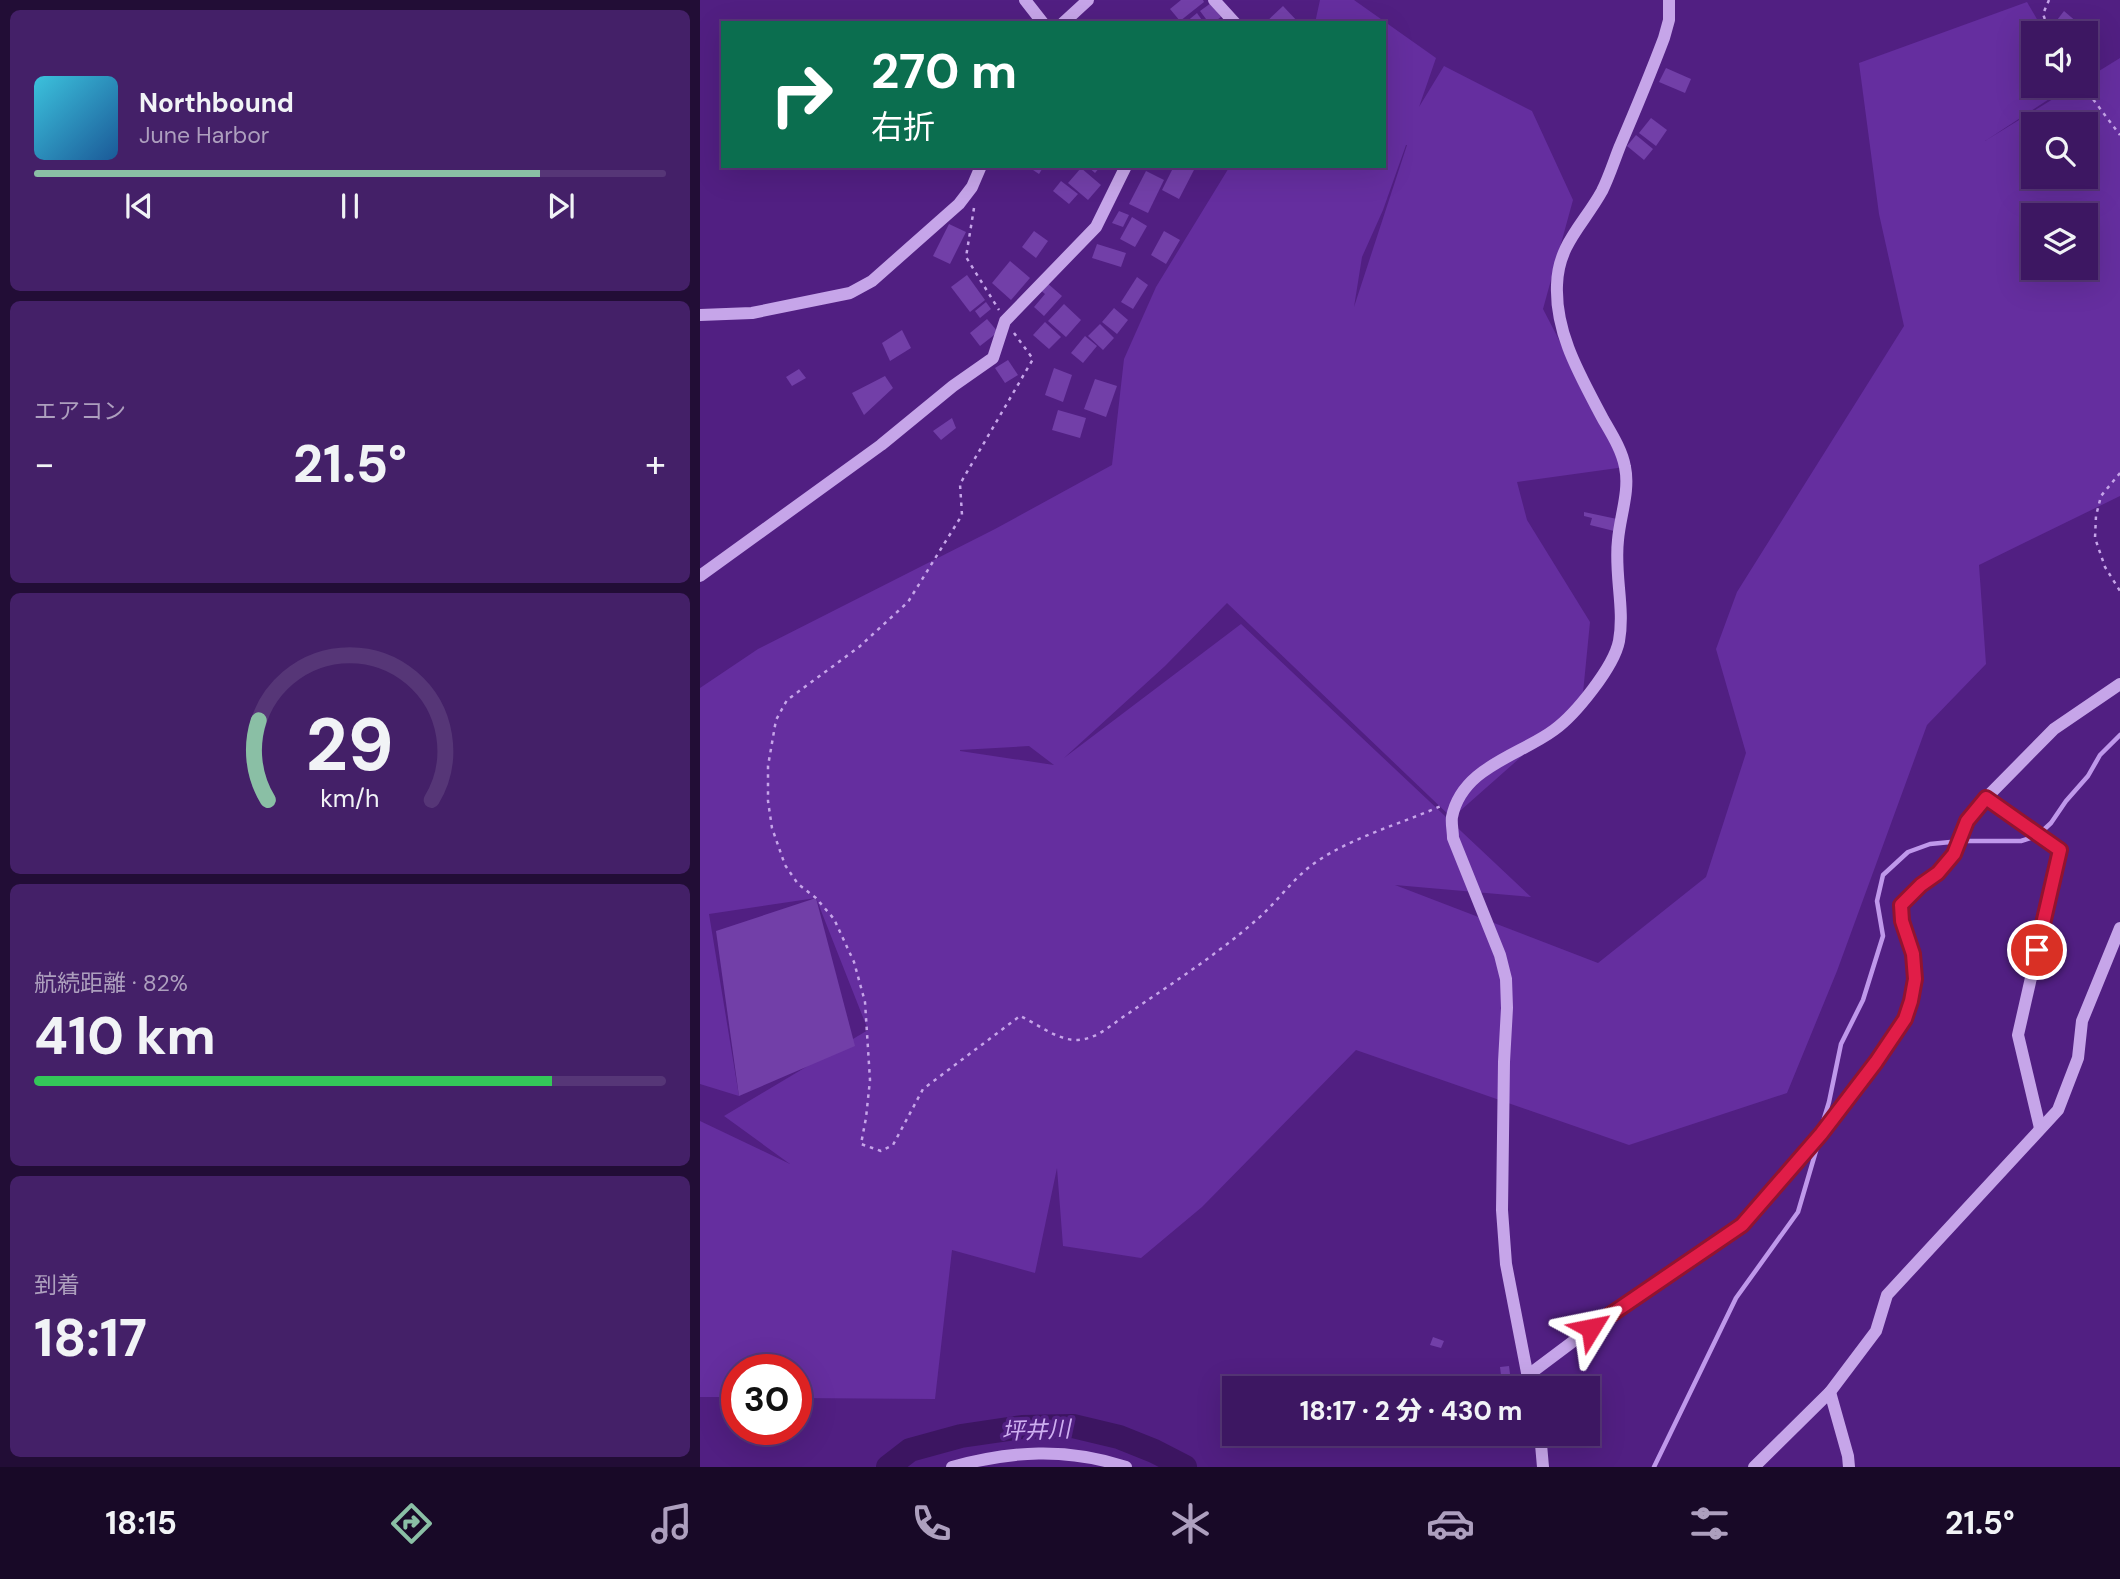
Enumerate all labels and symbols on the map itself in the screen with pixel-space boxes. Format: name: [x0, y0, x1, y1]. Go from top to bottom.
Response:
pin: [2007, 920, 2067, 980]
position arrow: [1554, 1291, 1628, 1365]
speed limit sign: 30: [721, 1354, 812, 1445]
water label: 坪井川: [1001, 1414, 1074, 1446]

